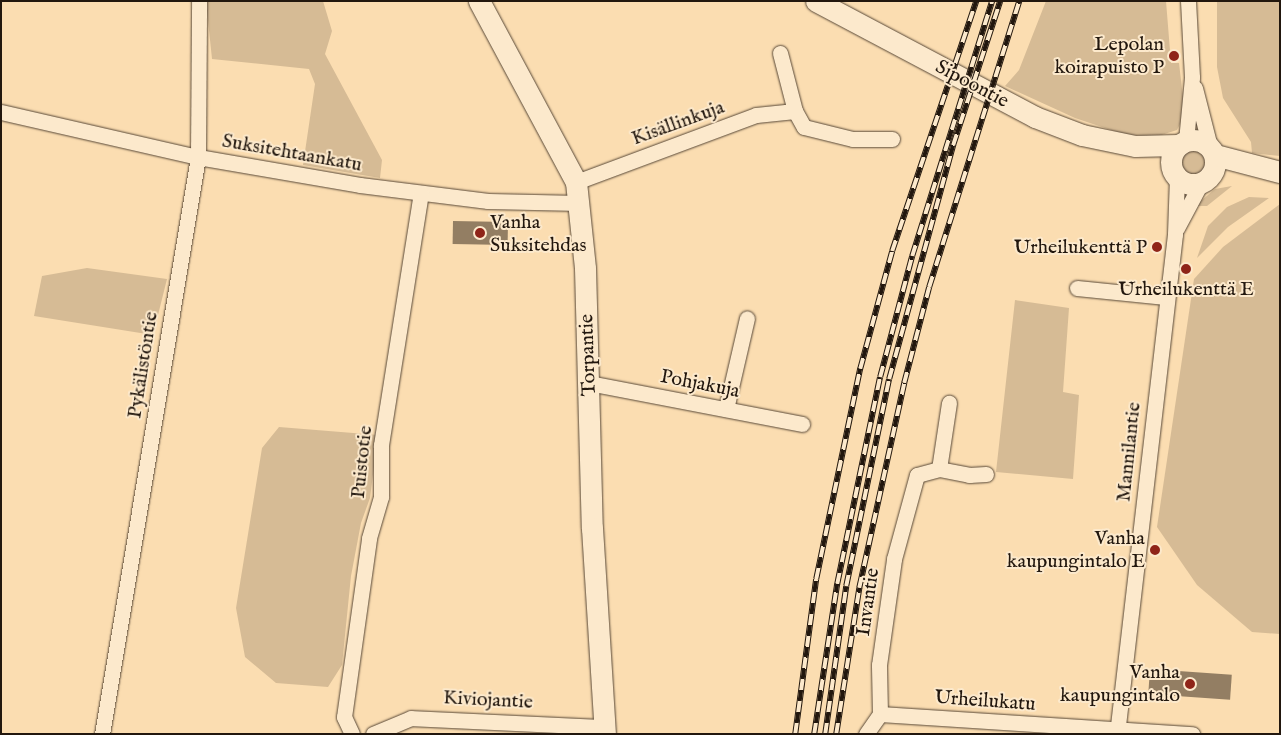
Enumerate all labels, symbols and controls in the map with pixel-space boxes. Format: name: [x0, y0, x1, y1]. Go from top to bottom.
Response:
place label: Lepolan koirapuisto P: [1054, 32, 1164, 79]
marker: Lepolan koirapuisto P: [1168, 50, 1180, 62]
street label: Sipoontie: [931, 55, 1013, 113]
street label: Kisällinkuja: [628, 95, 728, 151]
street label: Suksitehtaankatu: [220, 129, 364, 177]
place label: Vanha Suksitehdas: [490, 210, 587, 257]
marker: Vanha Suksitehdas: [474, 227, 486, 239]
place label: Urheilukenttä P: [1014, 235, 1147, 259]
marker: Urheilukenttä P: [1151, 241, 1163, 253]
marker: Urheilukenttä E: [1180, 263, 1192, 275]
place label: Urheilukenttä E: [1118, 277, 1254, 301]
street label: Pykälistöntie: [123, 310, 163, 420]
street label: Torpantie: [575, 313, 601, 397]
street label: Pohjakuja: [658, 365, 742, 403]
street label: Mannilantie: [1112, 401, 1146, 503]
street label: Puistotie: [346, 424, 378, 500]
place label: Vanha kaupungintalo E: [1007, 526, 1145, 573]
marker: Vanha kaupungintalo E: [1149, 544, 1161, 556]
street label: Invantie: [851, 566, 885, 638]
place label: Vanha kaupungintalo: [1060, 660, 1180, 707]
marker: Vanha kaupungintalo: [1184, 678, 1196, 690]
street label: Kiviojantie: [443, 686, 533, 714]
street label: Urheilukatu: [934, 686, 1036, 716]

